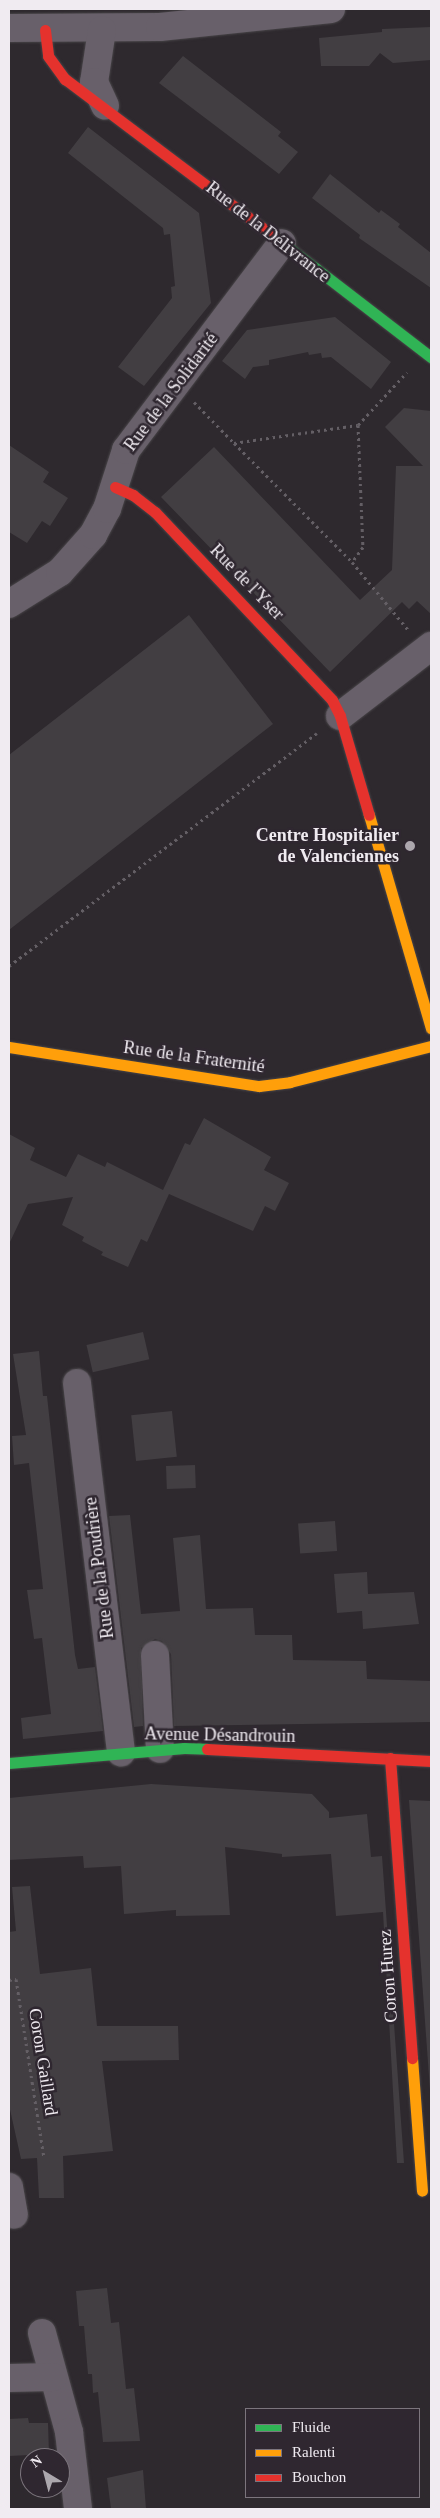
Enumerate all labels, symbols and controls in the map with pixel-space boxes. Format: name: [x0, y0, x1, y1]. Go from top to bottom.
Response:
street label: Rue de la Délivrance: [202, 177, 334, 287]
street label: Rue de la Solidarité: [120, 329, 222, 455]
street label: Rue de l'Yser: [205, 540, 289, 624]
place label: Centre Hospitalier de Valenciennes: [256, 825, 399, 868]
marker: Centre Hospitalier de Valenciennes: [403, 839, 417, 853]
street label: Rue de la Fraternité: [122, 1036, 266, 1078]
street label: Rue de la Poudrière: [80, 1496, 118, 1640]
street label: Avenue Désandrouin: [144, 1723, 296, 1747]
street label: Coron Hurez: [374, 1929, 402, 2023]
street label: Coron Gaillard: [24, 2007, 62, 2117]
legend: [245, 2408, 420, 2498]
text: Fluide: [292, 2419, 330, 2435]
text: Ralenti: [292, 2444, 335, 2460]
north arrow: [20, 2448, 70, 2498]
text: N: [28, 2452, 45, 2470]
text: Bouchon: [292, 2469, 346, 2485]

